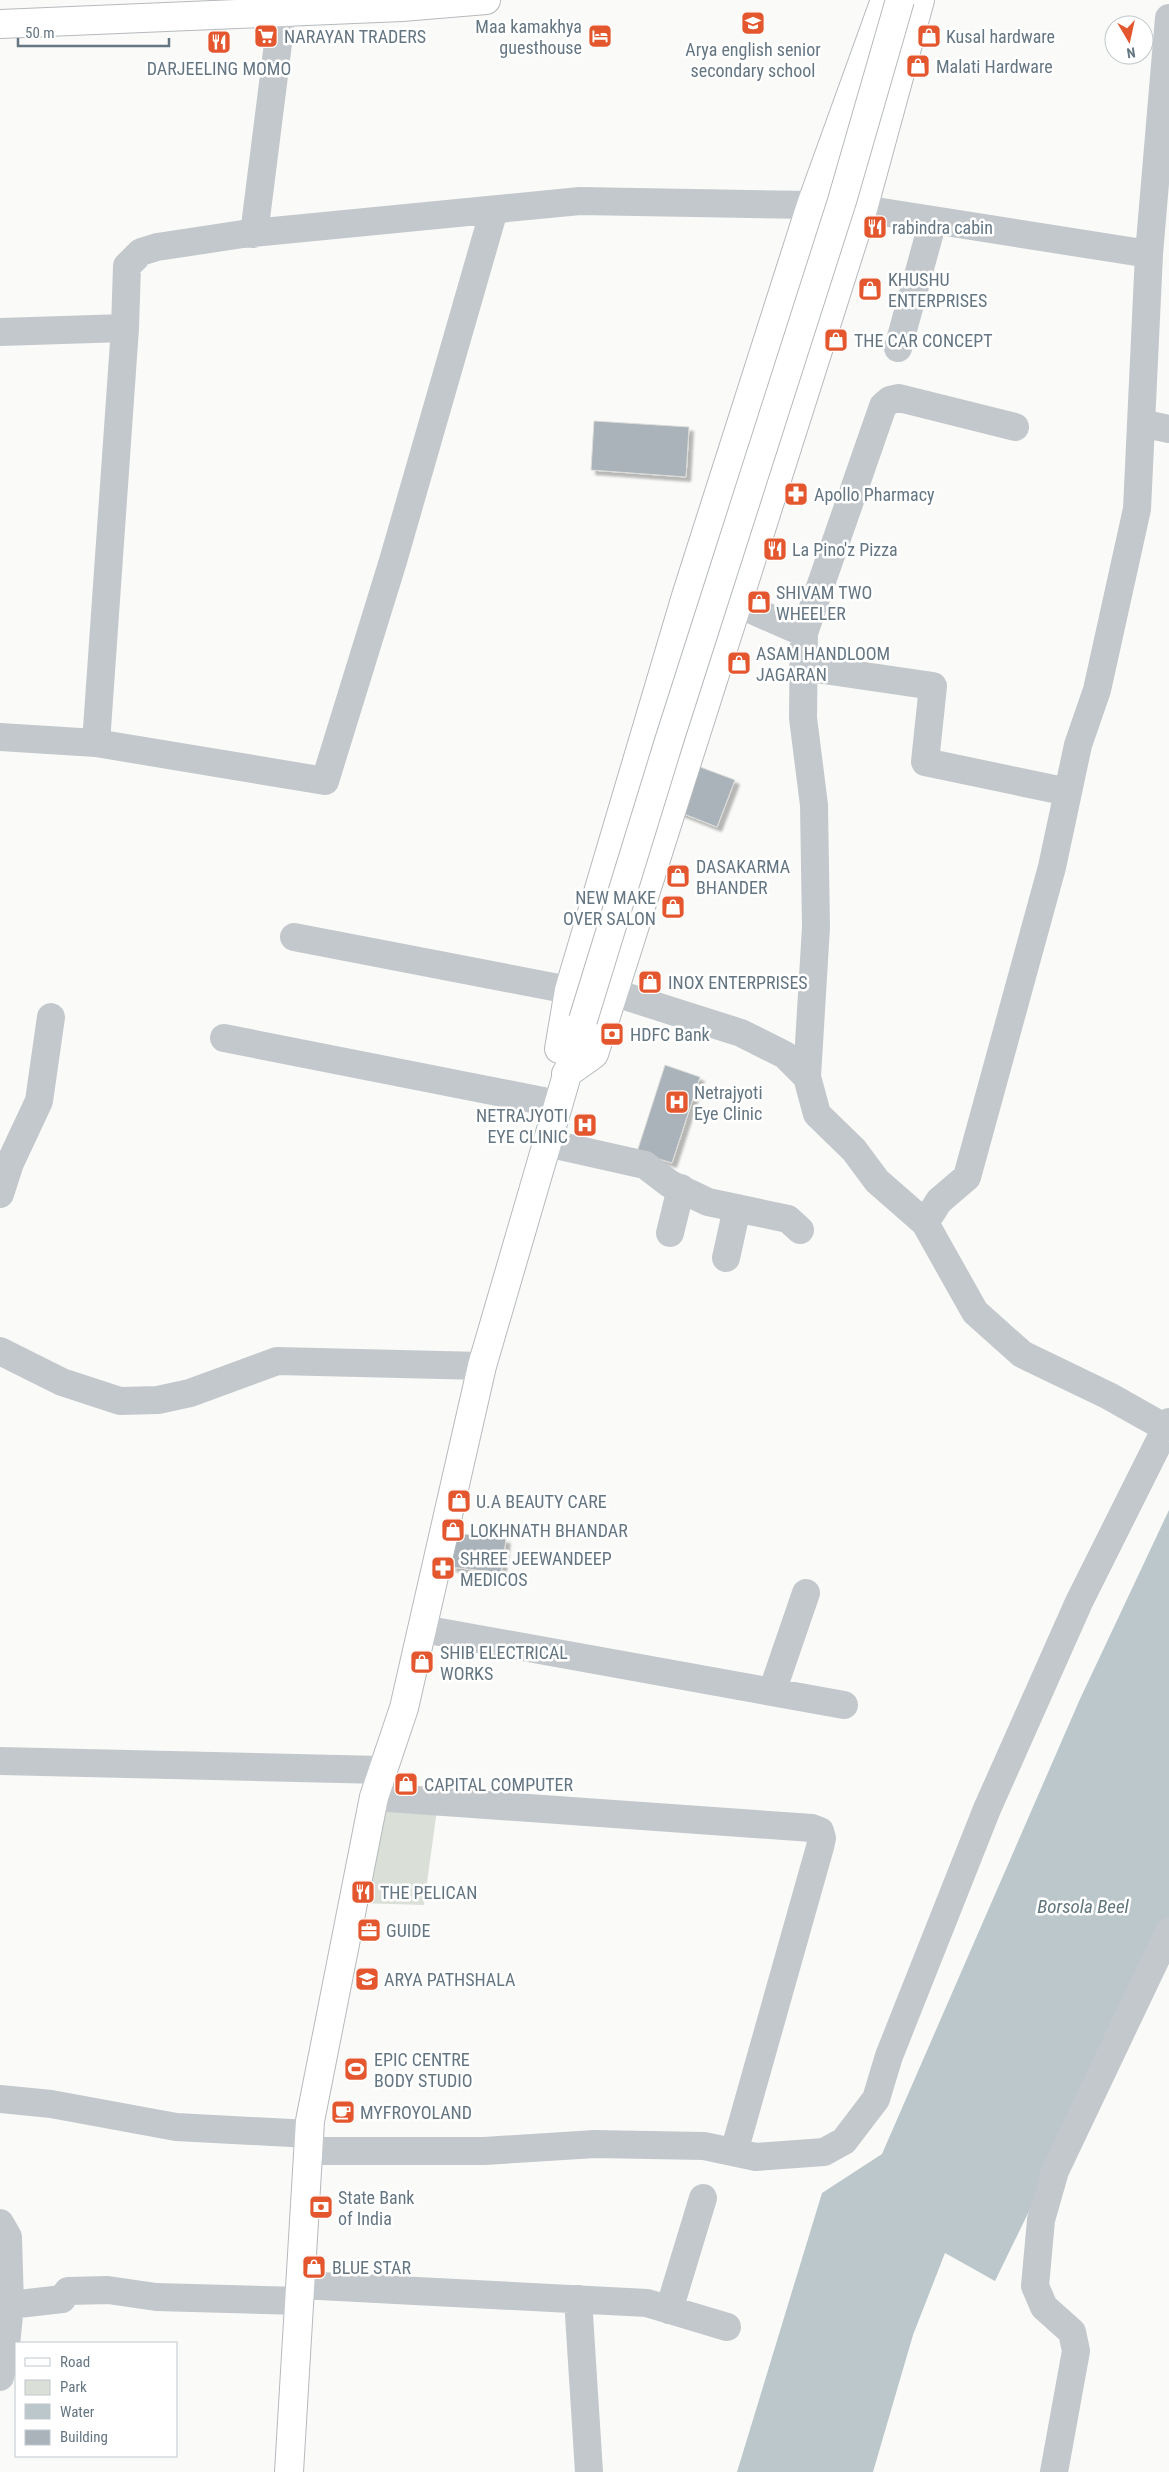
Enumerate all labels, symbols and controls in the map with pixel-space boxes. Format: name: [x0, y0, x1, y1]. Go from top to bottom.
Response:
school or university icon: Arya english senior secondary school: [740, 10, 766, 36]
scale bar: [18, 15, 169, 47]
north arrow: [1104, 15, 1154, 65]
place label: Maa kamakhya guesthouse: [475, 16, 582, 58]
supermarket icon: NARAYAN TRADERS: [253, 23, 279, 49]
hotel icon: Maa kamakhya guesthouse: [587, 23, 613, 49]
shop icon: Kusal hardware: [916, 23, 942, 49]
text: 50 m: [25, 24, 55, 42]
place label: NARAYAN TRADERS: [284, 26, 426, 47]
place label: Kusal hardware: [946, 26, 1055, 47]
restaurant icon: DARJEELING MOMO: [206, 29, 232, 55]
place label: Arya english senior secondary school: [685, 39, 821, 81]
text: N: [1126, 44, 1137, 61]
shop icon: Malati Hardware: [905, 53, 931, 79]
place label: Malati Hardware: [936, 56, 1053, 77]
place label: DARJEELING MOMO: [147, 58, 291, 79]
restaurant icon: rabindra cabin: [862, 214, 888, 240]
place label: rabindra cabin: [892, 217, 993, 238]
place label: KHUSHU ENTERPRISES: [888, 269, 987, 311]
shop icon: KHUSHU ENTERPRISES: [857, 276, 883, 302]
shop icon: THE CAR CONCEPT: [823, 327, 849, 353]
place label: THE CAR CONCEPT: [854, 330, 993, 351]
pharmacy icon: Apollo Pharmacy: [783, 481, 809, 507]
place label: Apollo Pharmacy: [814, 484, 935, 505]
restaurant icon: La Pino'z Pizza: [762, 536, 788, 562]
place label: La Pino'z Pizza: [792, 539, 898, 560]
place label: SHIVAM TWO WHEELER: [776, 582, 872, 624]
shop icon: SHIVAM TWO WHEELER: [746, 589, 772, 615]
place label: ASAM HANDLOOM JAGARAN: [756, 643, 890, 685]
shop icon: ASAM HANDLOOM JAGARAN: [726, 650, 752, 676]
place label: DASAKARMA BHANDER: [696, 856, 791, 898]
shop icon: DASAKARMA BHANDER: [665, 863, 691, 889]
place label: NEW MAKE OVER SALON: [563, 887, 656, 929]
shop icon: NEW MAKE OVER SALON: [660, 894, 686, 920]
shop icon: INOX ENTERPRISES: [637, 969, 663, 995]
place label: INOX ENTERPRISES: [668, 972, 808, 993]
bank icon: HDFC Bank: [599, 1021, 625, 1047]
place label: HDFC Bank: [630, 1024, 710, 1045]
place label: Netrajyoti Eye Clinic: [694, 1082, 763, 1124]
hospital icon: Netrajyoti Eye Clinic: [664, 1089, 690, 1115]
place label: NETRAJYOTI EYE CLINIC: [476, 1105, 568, 1147]
hospital icon: NETRAJYOTI EYE CLINIC: [572, 1112, 598, 1138]
shop icon: U.A BEAUTY CARE: [446, 1488, 472, 1514]
place label: U.A BEAUTY CARE: [476, 1491, 607, 1512]
shop icon: LOKHNATH BHANDAR: [440, 1517, 466, 1543]
place label: LOKHNATH BHANDAR: [470, 1520, 628, 1541]
place label: SHREE JEEWANDEEP MEDICOS: [460, 1548, 612, 1590]
pharmacy icon: SHREE JEEWANDEEP MEDICOS: [430, 1555, 456, 1581]
place label: SHIB ELECTRICAL WORKS: [440, 1642, 568, 1684]
shop icon: SHIB ELECTRICAL WORKS: [409, 1649, 435, 1675]
shop icon: CAPITAL COMPUTER: [393, 1771, 419, 1797]
place label: CAPITAL COMPUTER: [424, 1774, 574, 1795]
restaurant icon: THE PELICAN: [350, 1879, 376, 1905]
place label: THE PELICAN: [380, 1882, 477, 1903]
water label: Borsola Beel: [1037, 1895, 1130, 1918]
office icon: GUIDE: [356, 1917, 382, 1943]
place label: GUIDE: [386, 1920, 431, 1941]
school or university icon: ARYA PATHSHALA: [354, 1966, 380, 1992]
place label: ARYA PATHSHALA: [384, 1969, 516, 1990]
place label: EPIC CENTRE BODY STUDIO: [374, 2049, 473, 2091]
sports icon: EPIC CENTRE BODY STUDIO: [343, 2056, 369, 2082]
cafe icon: MYFROYOLAND: [330, 2099, 356, 2125]
place label: MYFROYOLAND: [360, 2102, 472, 2123]
place label: State Bank of India: [338, 2187, 414, 2229]
bank icon: State Bank of India: [308, 2194, 334, 2220]
shop icon: BLUE STAR: [301, 2254, 327, 2280]
place label: BLUE STAR: [332, 2257, 411, 2278]
legend: [15, 2342, 178, 2457]
text: Road: [60, 2353, 90, 2371]
text: Park: [60, 2378, 87, 2396]
text: Water: [60, 2403, 95, 2421]
text: Building: [60, 2428, 108, 2446]

